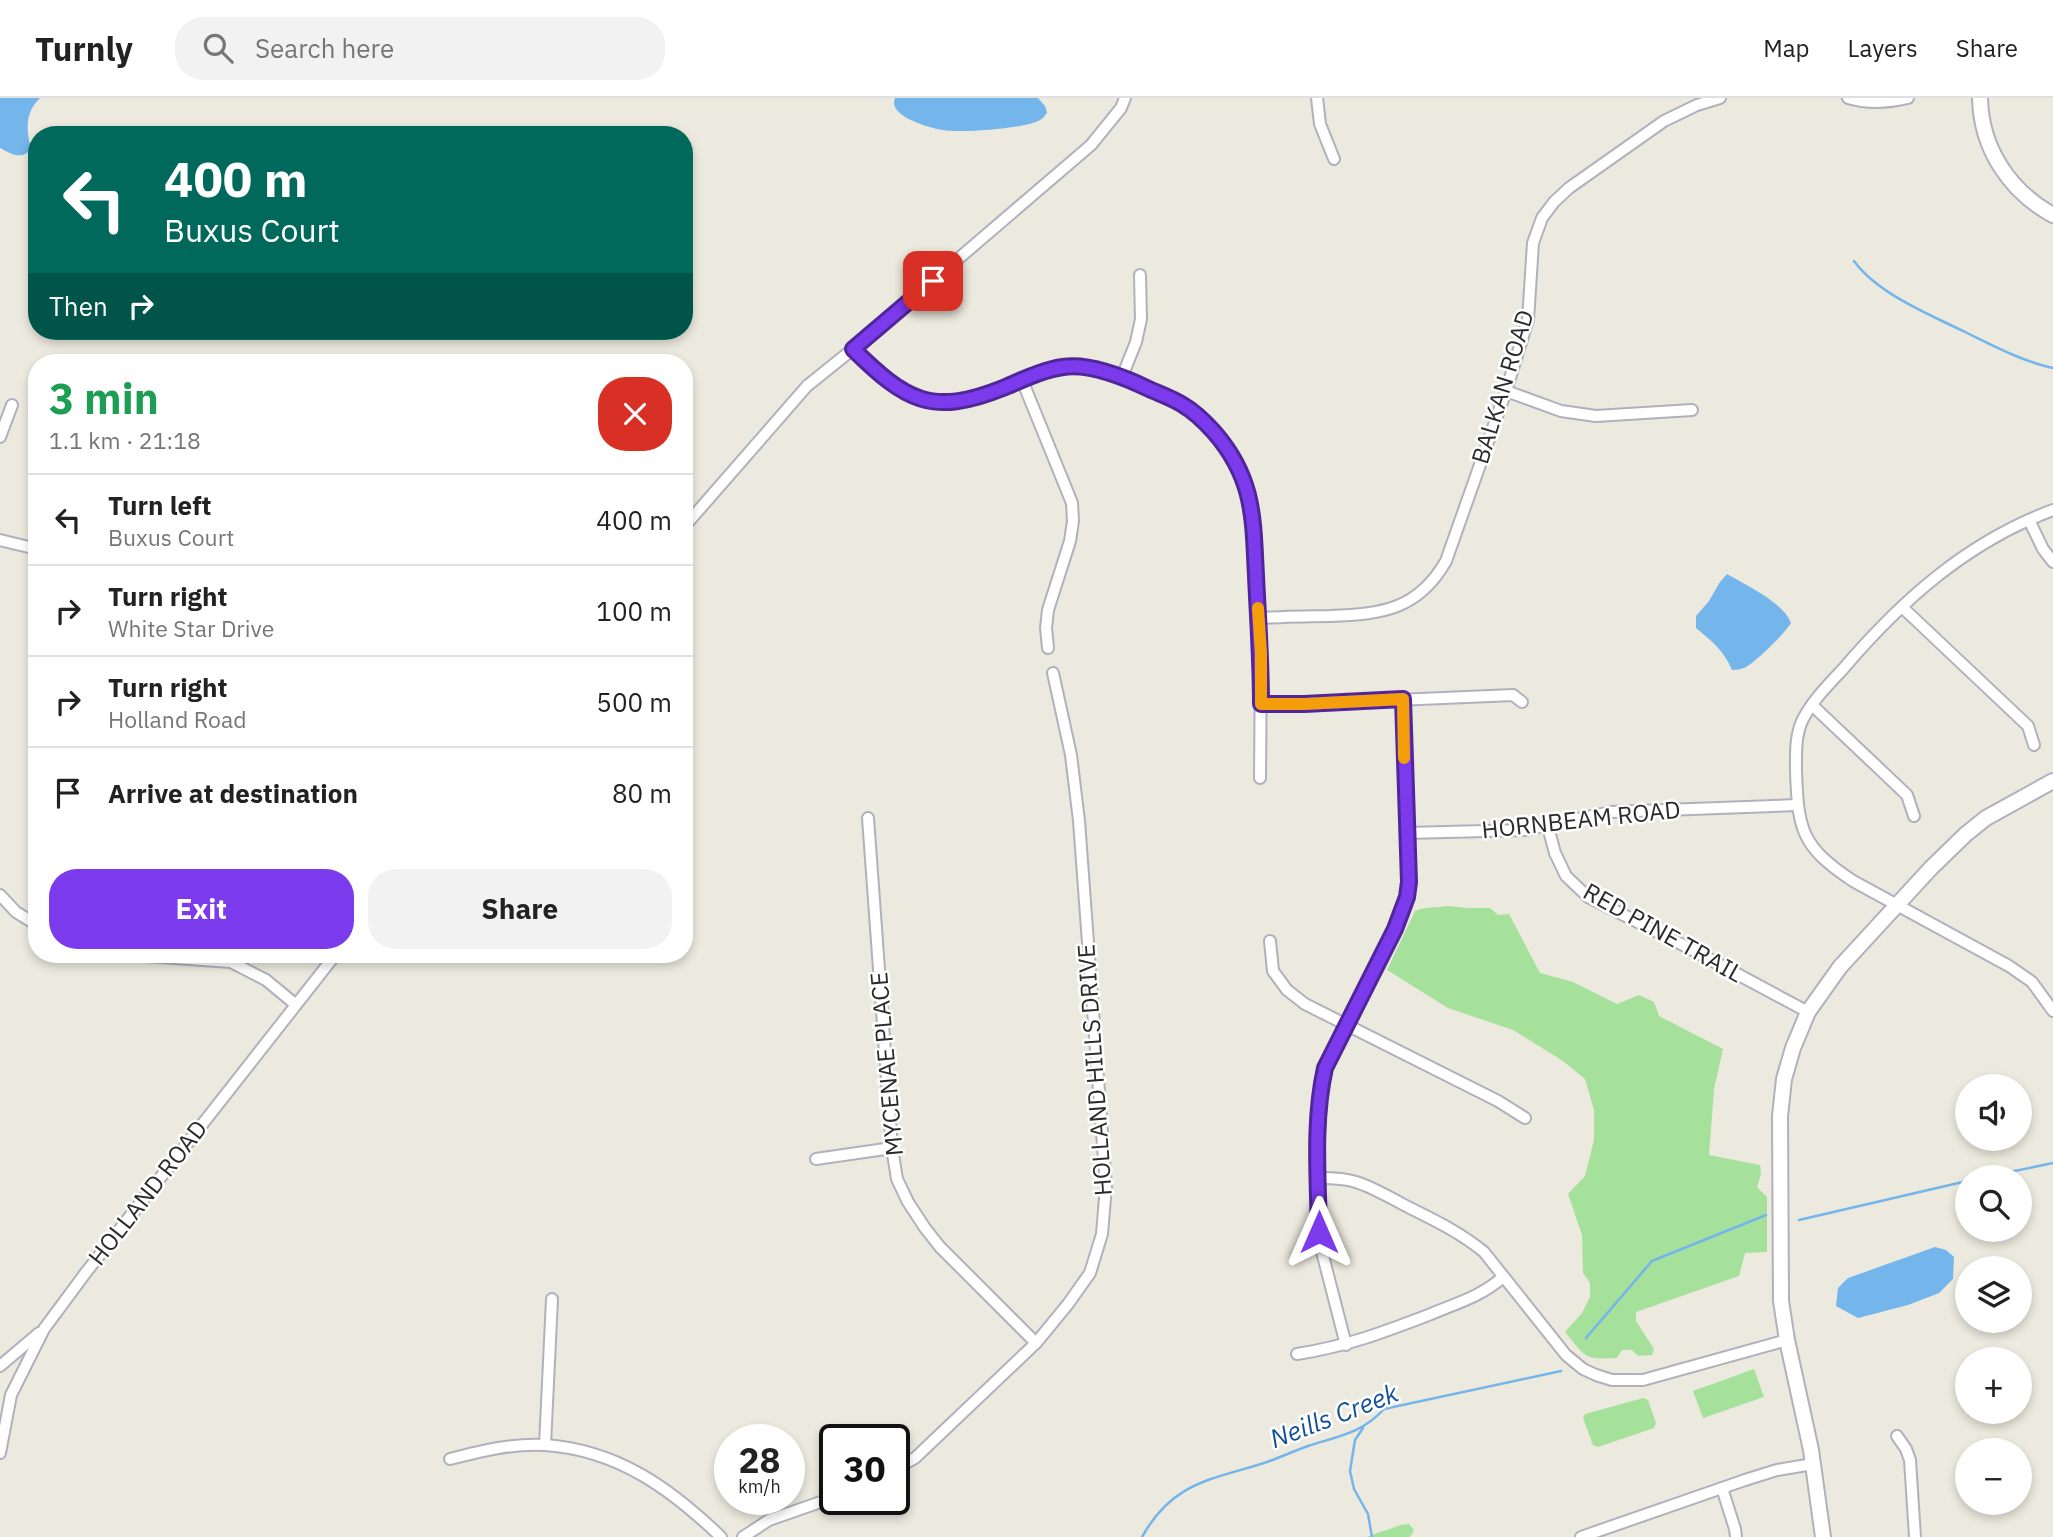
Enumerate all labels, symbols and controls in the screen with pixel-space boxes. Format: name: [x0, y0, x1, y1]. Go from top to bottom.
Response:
search box: [175, 17, 665, 80]
text: Turnly: [35, 27, 133, 70]
icon: search: [199, 29, 237, 67]
text: Search here: [255, 31, 394, 65]
text: Map: [1763, 32, 1810, 64]
text: Layers: [1848, 32, 1918, 64]
text: Share: [1956, 32, 2018, 64]
text: 400 m: [164, 147, 308, 210]
icon: left: [49, 154, 140, 245]
text: Buxus Court: [164, 209, 340, 251]
pin: [903, 251, 963, 311]
icon: arrive: [914, 262, 952, 300]
icon: right: [122, 287, 160, 325]
text: Then: [49, 289, 108, 323]
street label: BALKAN ROAD: [1463, 306, 1541, 468]
text: 3 min: [49, 371, 159, 426]
button: close: [598, 377, 672, 451]
text: 1.1 km · 21:18: [49, 425, 201, 455]
text: Turn left: [108, 488, 211, 522]
icon: left: [49, 501, 87, 539]
text: 400 m: [596, 503, 672, 537]
text: Buxus Court: [108, 522, 234, 552]
text: Turn right: [108, 579, 227, 613]
icon: right: [49, 592, 87, 630]
text: 100 m: [596, 594, 672, 628]
text: White Star Drive: [108, 613, 274, 643]
text: Turn right: [108, 670, 227, 704]
icon: right: [49, 683, 87, 721]
text: 500 m: [596, 685, 672, 719]
text: Holland Road: [108, 704, 247, 734]
icon: arrive: [49, 774, 87, 812]
text: Arrive at destination: [108, 776, 358, 810]
text: 80 m: [612, 776, 672, 810]
street label: HORNBEAM ROAD: [1480, 793, 1682, 845]
button: Exit: [49, 869, 354, 949]
button: Share: [368, 869, 672, 949]
street label: RED PINE TRAIL: [1578, 875, 1749, 989]
street label: HOLLAND HILLS DRIVE: [1069, 943, 1119, 1197]
street label: MYCENAE PLACE: [862, 971, 910, 1158]
map controls: [1955, 1074, 2032, 1515]
button: sound: [1955, 1074, 2032, 1151]
street label: HOLLAND ROAD: [80, 1113, 214, 1272]
button: search: [1955, 1165, 2032, 1242]
position arrow: [1282, 1195, 1356, 1269]
button: layers: [1955, 1256, 2032, 1333]
button: +: [1955, 1347, 2032, 1424]
water label: Neills Creek: [1265, 1375, 1403, 1455]
speed limit sign: 30: [819, 1424, 910, 1515]
text: 28: [738, 1437, 781, 1483]
button: −: [1955, 1438, 2032, 1515]
text: km/h: [738, 1475, 781, 1498]

